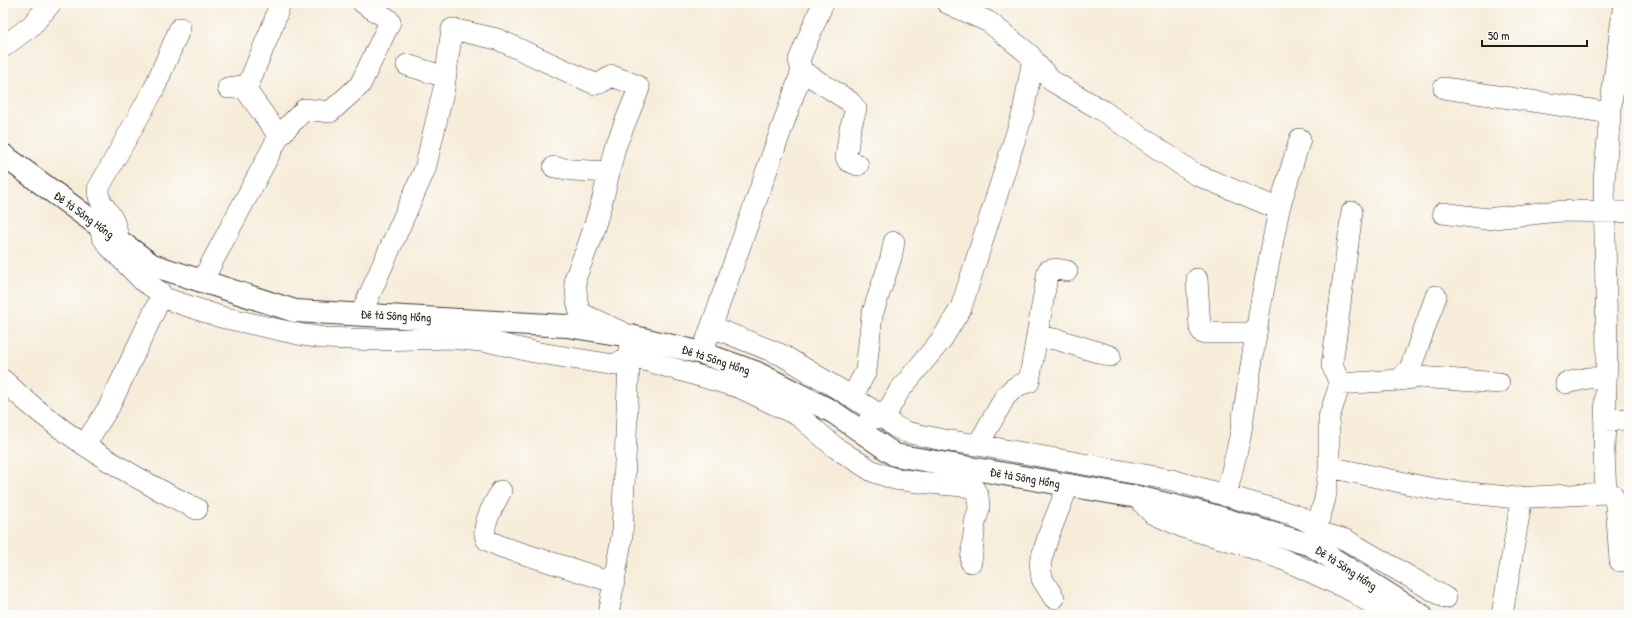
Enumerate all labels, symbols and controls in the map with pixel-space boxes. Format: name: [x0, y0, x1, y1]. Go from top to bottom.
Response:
scale bar: [1482, 22, 1587, 48]
text: 50 m: [1488, 27, 1509, 44]
street label: Đê tả Sông Hồng: [51, 187, 118, 242]
street label: Đê tả Sông Hồng: [360, 305, 432, 326]
street label: Đê tả Sông Hồng: [680, 340, 752, 379]
street label: Đê tả Sông Hồng: [989, 463, 1061, 492]
street label: Đê tả Sông Hồng: [1312, 541, 1381, 594]

